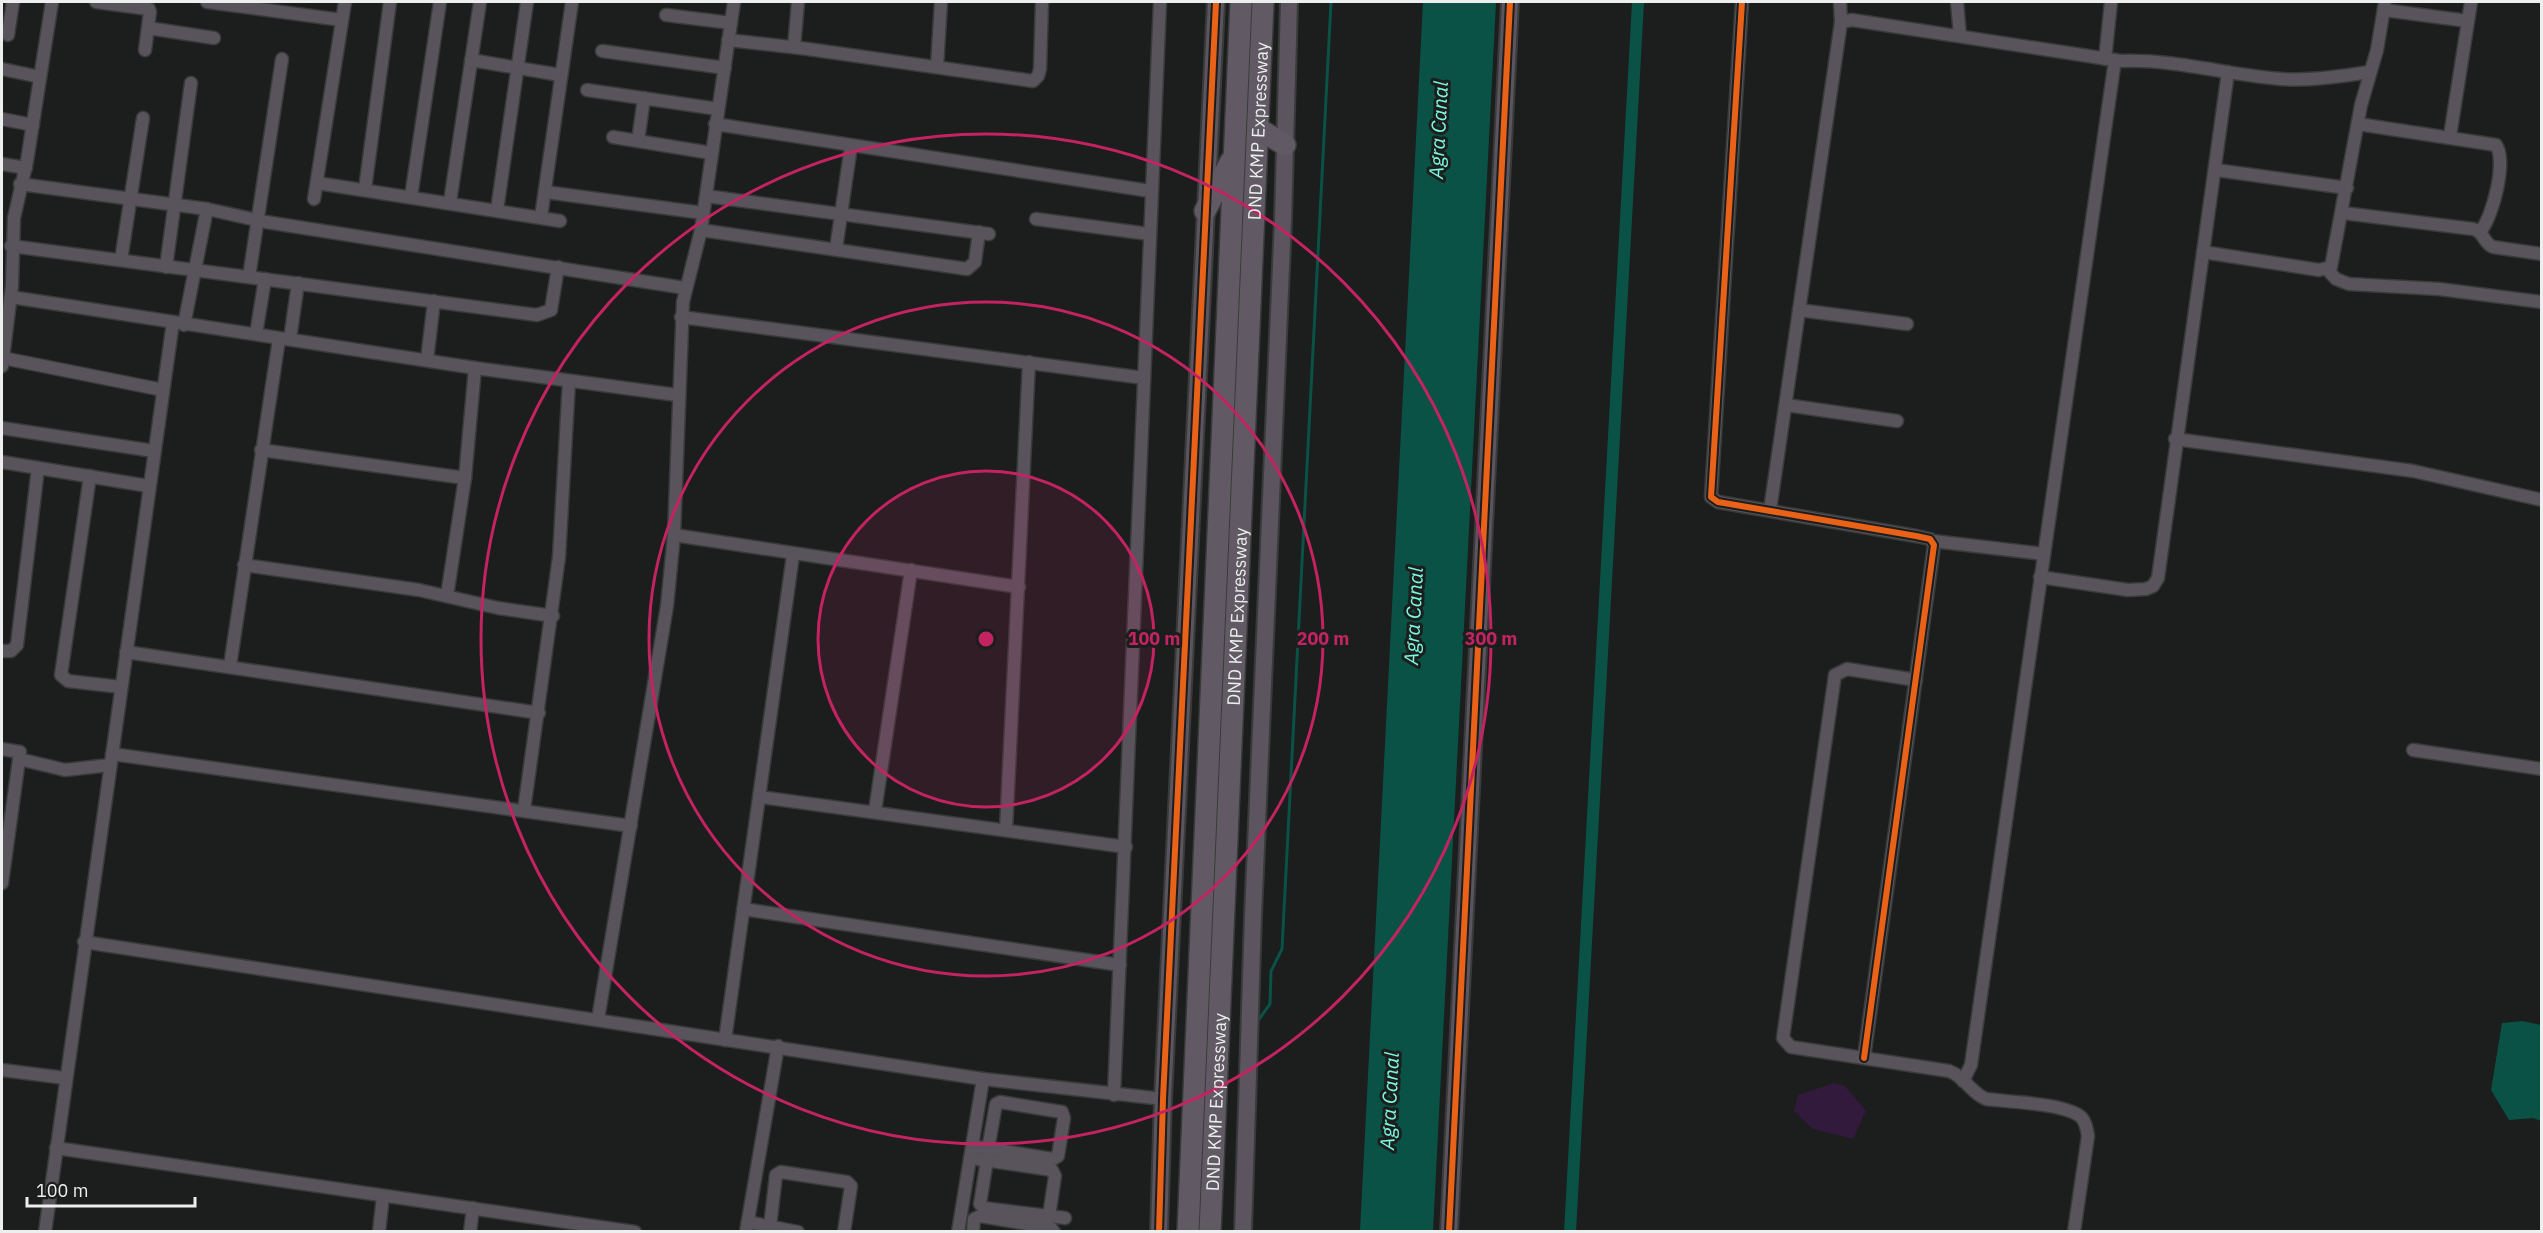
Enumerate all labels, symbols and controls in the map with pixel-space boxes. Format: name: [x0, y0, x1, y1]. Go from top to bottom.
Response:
street label: DND KMP Expressway: [1242, 41, 1273, 221]
water label: Agra Canal: [1422, 80, 1454, 181]
street label: DND KMP Expressway: [1221, 527, 1252, 706]
water label: Agra Canal: [1397, 566, 1429, 667]
text: 100 m: [1128, 627, 1180, 650]
text: 200 m: [1297, 627, 1349, 650]
text: 300 m: [1465, 627, 1517, 650]
centre of rings: [976, 629, 996, 649]
street label: DND KMP Expressway: [1200, 1013, 1231, 1192]
water label: Agra Canal: [1373, 1051, 1405, 1152]
scale bar: [27, 1170, 195, 1208]
text: 100 m: [36, 1179, 88, 1202]

